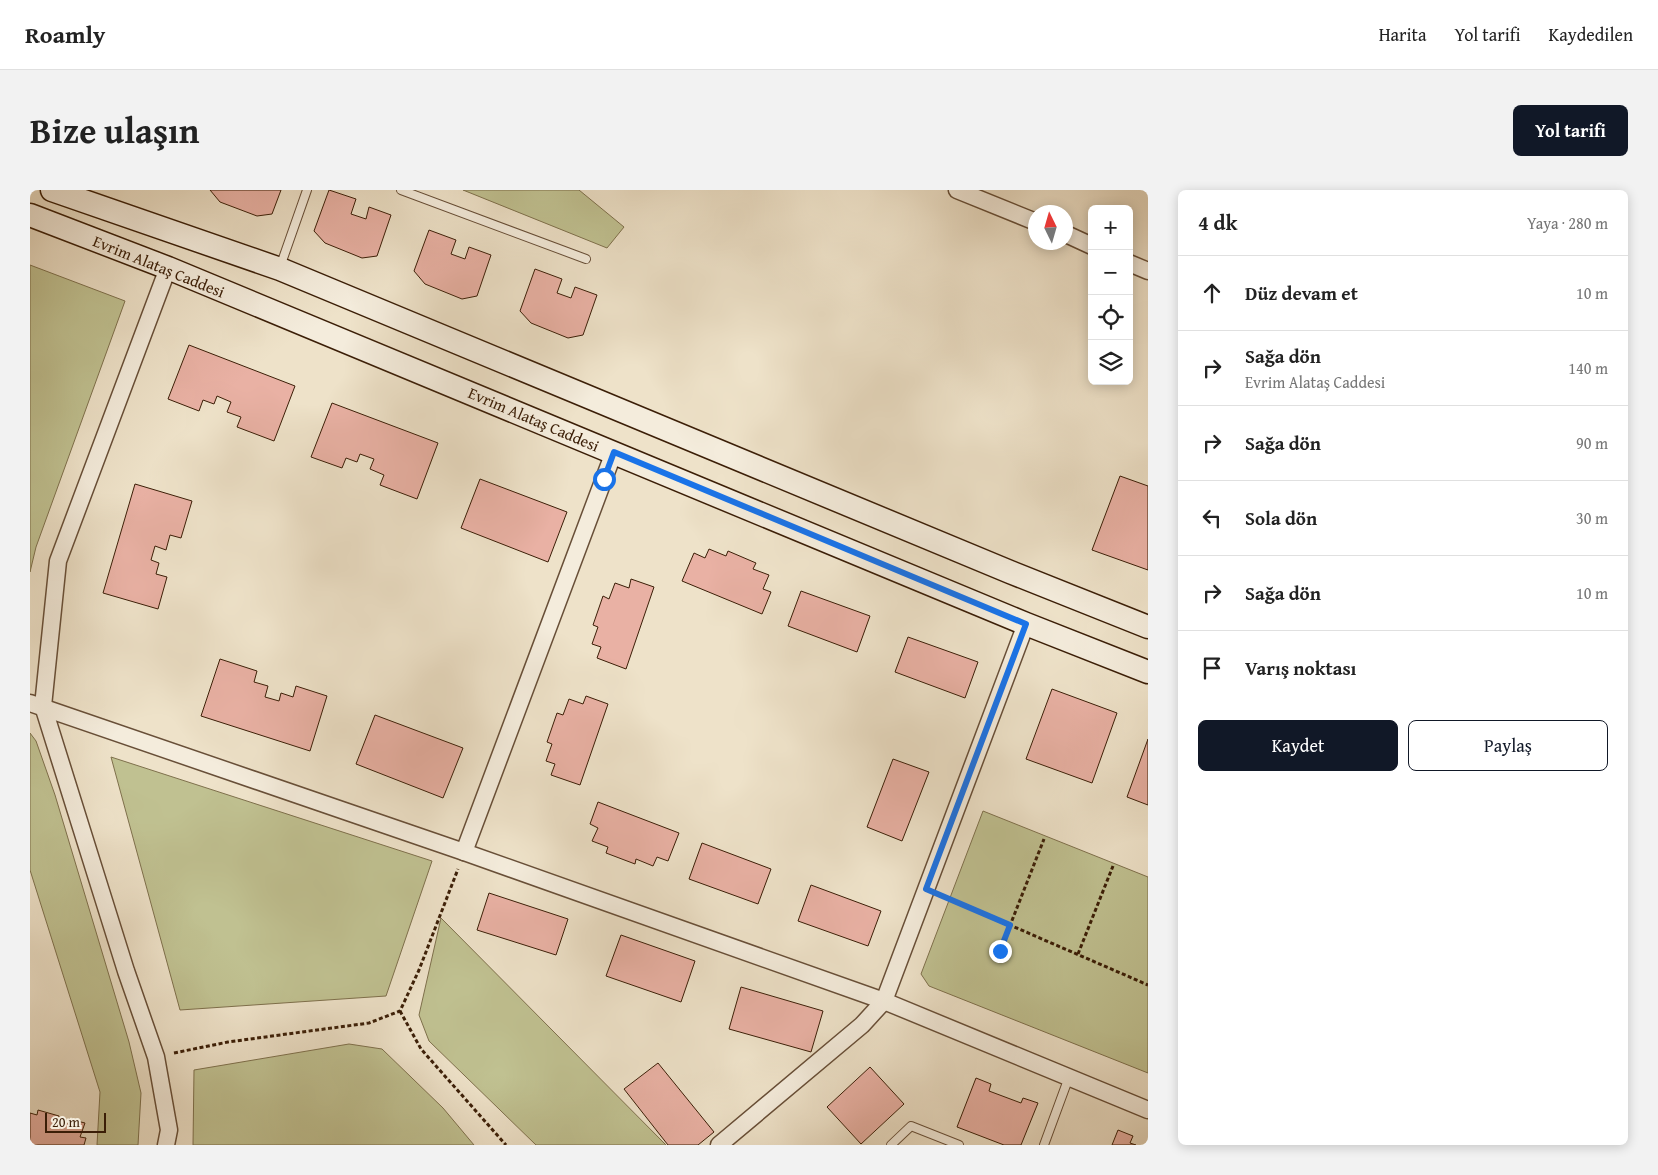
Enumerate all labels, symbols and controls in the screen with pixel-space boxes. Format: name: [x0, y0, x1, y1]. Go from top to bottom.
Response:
text: Roamly: [25, 17, 105, 52]
text: Harita: [1379, 21, 1426, 48]
text: Yol tarifi: [1454, 21, 1521, 48]
text: Kaydedilen: [1549, 21, 1633, 48]
text: Bize ulaşın: [30, 105, 200, 156]
button: Yol tarifi: [1513, 105, 1628, 156]
north arrow: [1028, 205, 1073, 250]
map controls: [1088, 205, 1133, 385]
button: +: [1088, 205, 1133, 250]
text: 4 dk: [1198, 207, 1238, 238]
text: Yaya · 280 m: [1527, 211, 1608, 235]
street label: Evrim Alataş Caddesi: [89, 229, 229, 304]
button: −: [1088, 250, 1133, 295]
icon: ahead: [1198, 279, 1226, 307]
text: Düz devam et: [1245, 279, 1358, 307]
text: 10 m: [1576, 281, 1608, 305]
button: locate: [1088, 295, 1133, 340]
button: layers: [1088, 340, 1133, 385]
text: Sağa dön: [1245, 342, 1321, 370]
icon: right: [1198, 354, 1226, 382]
text: 140 m: [1568, 356, 1608, 380]
text: Evrim Alataş Caddesi: [1245, 370, 1385, 394]
street label: Evrim Alataş Caddesi: [465, 381, 604, 458]
icon: right: [1198, 429, 1226, 457]
text: Sağa dön: [1245, 429, 1321, 457]
text: 90 m: [1576, 431, 1608, 455]
route start: [593, 468, 616, 491]
icon: left: [1198, 504, 1226, 532]
text: Sola dön: [1245, 504, 1317, 532]
text: 30 m: [1576, 506, 1608, 530]
icon: right: [1198, 579, 1226, 607]
text: Sağa dön: [1245, 579, 1321, 607]
text: 10 m: [1576, 581, 1608, 605]
icon: arrive: [1198, 654, 1226, 682]
text: Varış noktası: [1245, 654, 1356, 682]
button: Kaydet: [1198, 720, 1398, 771]
button: Paylaş: [1408, 720, 1608, 771]
route end: [989, 940, 1012, 963]
scale bar: [45, 1110, 106, 1133]
text: 20 m: [52, 1112, 80, 1132]

